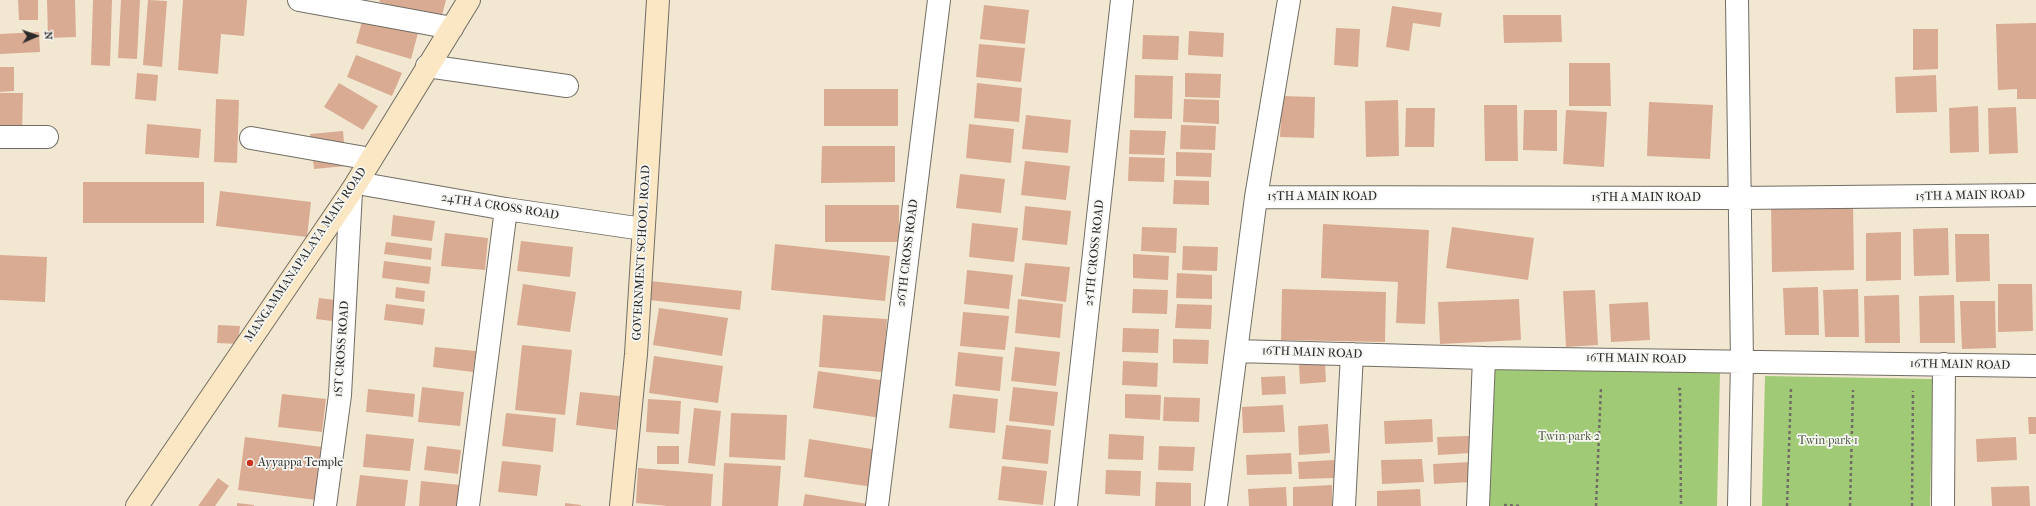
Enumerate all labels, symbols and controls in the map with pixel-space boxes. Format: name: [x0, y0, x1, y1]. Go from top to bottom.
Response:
north arrow: [16, 16, 56, 56]
text: N: [42, 31, 55, 40]
street label: MANGAMMANAPALAYA MAIN ROAD: [242, 165, 370, 345]
street label: GOVERNMENT SCHOOL ROAD: [630, 165, 654, 341]
street label: 15TH A MAIN ROAD: [1915, 188, 2025, 204]
street label: 15TH A MAIN ROAD: [1267, 190, 1377, 204]
street label: 24TH A CROSS ROAD: [440, 191, 560, 223]
street label: 15TH A MAIN ROAD: [1591, 191, 1701, 205]
street label: 26TH CROSS ROAD: [894, 198, 922, 308]
street label: 25TH CROSS ROAD: [1082, 199, 1108, 307]
street label: 1ST CROSS ROAD: [331, 300, 353, 398]
street label: 16TH MAIN ROAD: [1261, 344, 1363, 362]
street label: 16TH MAIN ROAD: [1586, 351, 1686, 367]
street label: 16TH MAIN ROAD: [1910, 357, 2010, 373]
park label: Twin park 2: [1538, 430, 1600, 444]
park label: Twin park 1: [1798, 434, 1858, 448]
place label: Ayyappa Temple: [258, 456, 343, 470]
marker: Ayyappa Temple: [245, 458, 255, 468]

